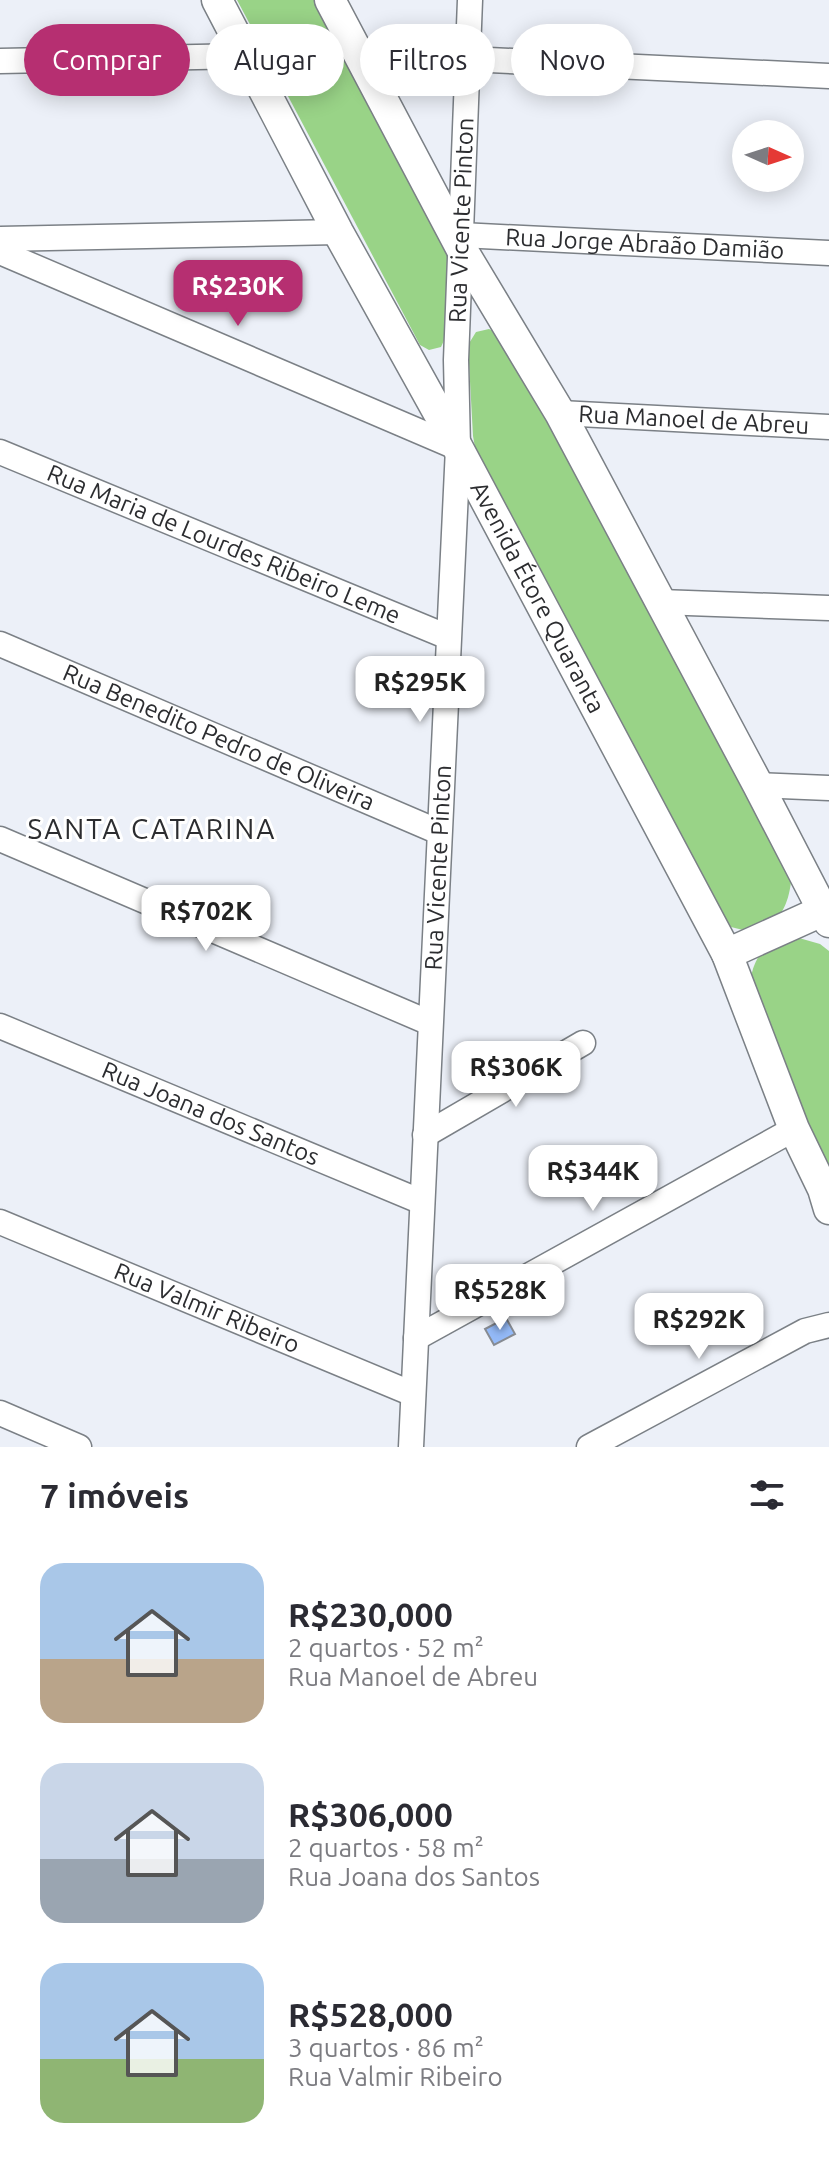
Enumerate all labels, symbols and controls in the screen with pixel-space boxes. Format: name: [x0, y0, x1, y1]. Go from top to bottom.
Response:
chip: Comprar: [24, 24, 190, 96]
chip: Alugar: [206, 24, 344, 96]
chip: Filtros: [360, 24, 495, 96]
chip: Novo: [511, 24, 634, 96]
street label: Rua Vicente Pinton: [443, 117, 478, 323]
north arrow: [732, 120, 804, 192]
map controls: [732, 120, 804, 192]
street label: Rua Jorge Abraão Damião: [505, 223, 785, 264]
pin: R$230K: [173, 260, 303, 328]
text: R$230K: [191, 271, 285, 300]
street label: Rua Manoel de Abreu: [578, 400, 810, 439]
street label: Rua Maria de Lourdes Ribeiro Leme: [43, 459, 404, 629]
street label: Avenida Étore Quaranta: [465, 477, 610, 717]
pin: R$295K: [355, 656, 485, 724]
street label: Rua Benedito Pedro de Oliveira: [59, 659, 379, 816]
text: R$295K: [373, 667, 467, 696]
street label: Rua Vicente Pinton: [419, 764, 456, 971]
district label: SANTA CATARINA: [27, 813, 277, 844]
pin: R$702K: [141, 885, 271, 953]
text: R$702K: [159, 896, 253, 925]
pin: R$306K: [451, 1041, 581, 1109]
text: R$306K: [469, 1052, 563, 1081]
street label: Rua Joana dos Santos: [98, 1056, 323, 1171]
pin: R$344K: [528, 1145, 658, 1213]
text: R$344K: [546, 1156, 640, 1185]
street label: Rua Valmir Ribeiro: [110, 1257, 304, 1358]
pin: R$528K: [435, 1264, 565, 1332]
text: R$528K: [453, 1275, 547, 1304]
pin: R$292K: [634, 1293, 764, 1361]
text: R$292K: [652, 1304, 746, 1333]
icon: filters: [745, 1473, 789, 1517]
text: 7 imóveis: [40, 1476, 189, 1514]
icon: home: [104, 1595, 200, 1691]
text: R$230,000: [288, 1595, 453, 1633]
text: 2 quartos · 52 m²: [288, 1633, 484, 1662]
text: Rua Manoel de Abreu: [288, 1662, 538, 1691]
icon: home: [104, 1795, 200, 1891]
text: R$306,000: [288, 1795, 453, 1833]
text: 2 quartos · 58 m²: [288, 1833, 484, 1862]
text: Rua Joana dos Santos: [288, 1862, 540, 1891]
icon: home: [104, 1995, 200, 2091]
text: R$528,000: [288, 1995, 453, 2033]
text: 3 quartos · 86 m²: [288, 2033, 484, 2062]
text: Rua Valmir Ribeiro: [288, 2062, 503, 2091]

